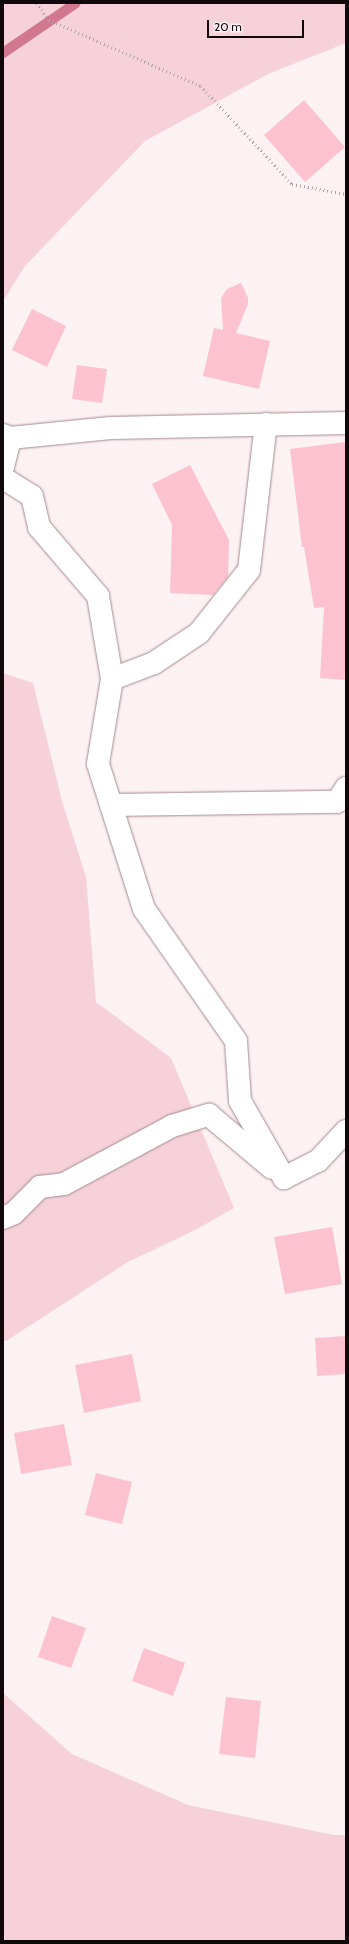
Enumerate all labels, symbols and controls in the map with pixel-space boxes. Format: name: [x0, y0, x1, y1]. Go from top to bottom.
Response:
scale bar: [209, 12, 306, 38]
text: 20 m: [214, 19, 242, 34]

